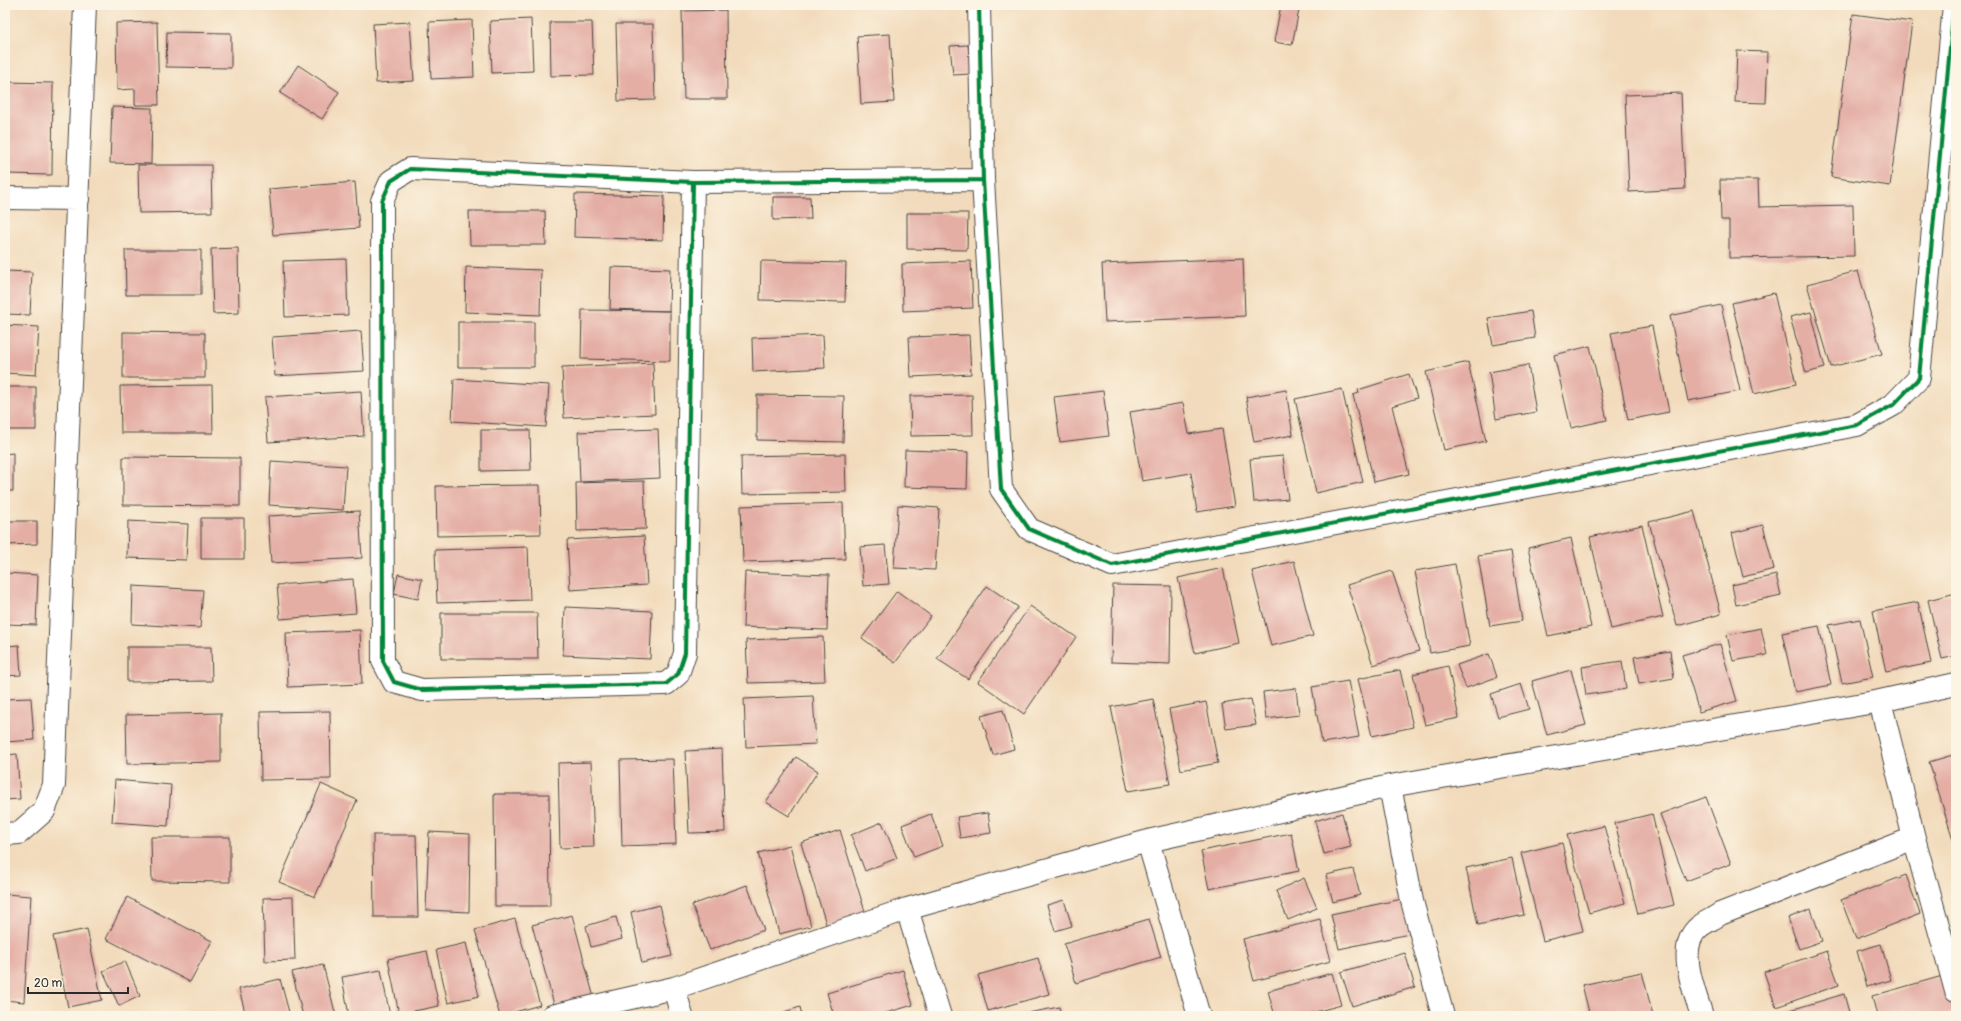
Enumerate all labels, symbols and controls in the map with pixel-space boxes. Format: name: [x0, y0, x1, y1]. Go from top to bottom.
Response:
scale bar: [28, 969, 128, 995]
text: 20 m: [34, 976, 63, 991]

